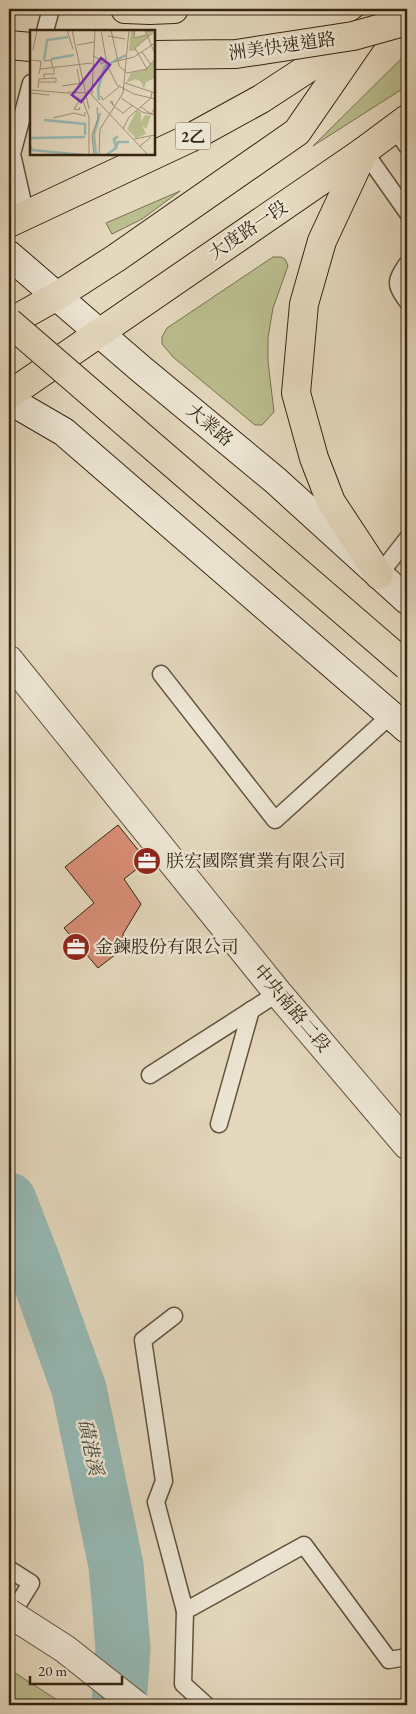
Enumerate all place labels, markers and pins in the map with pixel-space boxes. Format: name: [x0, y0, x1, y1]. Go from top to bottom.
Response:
office icon: 朕宏國際實業有限公司: [132, 846, 162, 876]
place label: 朕宏國際實業有限公司: [166, 849, 346, 872]
office icon: 金鍊股份有限公司: [61, 932, 91, 962]
place label: 金鍊股份有限公司: [95, 935, 239, 958]

